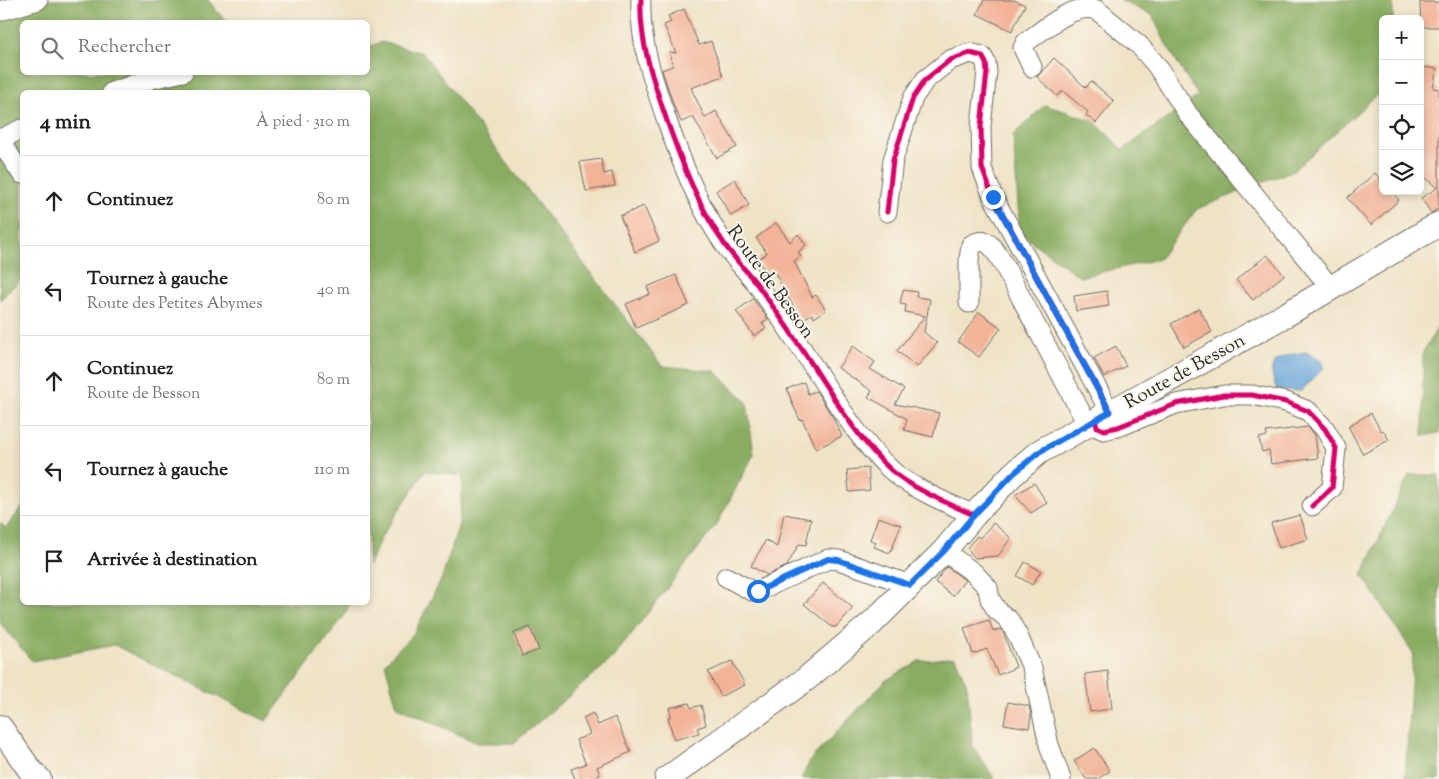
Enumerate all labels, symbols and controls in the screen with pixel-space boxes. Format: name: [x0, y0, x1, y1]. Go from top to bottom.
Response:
map controls: [1379, 15, 1424, 195]
button: +: [1379, 15, 1424, 60]
search box: [20, 20, 370, 75]
icon: search: [38, 34, 66, 62]
text: Rechercher: [78, 34, 171, 61]
button: −: [1379, 60, 1424, 105]
button: locate: [1379, 105, 1424, 150]
text: 4 min: [40, 108, 91, 138]
text: À pied · 310 m: [256, 111, 350, 134]
button: layers: [1379, 150, 1424, 195]
route end: [982, 186, 1005, 209]
icon: ahead: [40, 187, 68, 215]
text: Continuez: [87, 187, 173, 214]
text: 80 m: [317, 189, 350, 212]
street label: Route de Besson: [719, 220, 820, 345]
text: Tournez à gauche: [87, 266, 228, 293]
icon: left: [40, 277, 68, 305]
text: 40 m: [317, 279, 350, 302]
text: Route des Petites Abymes: [87, 293, 263, 316]
street label: Route de Besson: [1120, 328, 1251, 417]
text: Continuez: [87, 356, 173, 383]
icon: ahead: [40, 367, 68, 395]
text: 80 m: [317, 369, 350, 392]
text: Route de Besson: [87, 383, 200, 406]
icon: left: [40, 457, 68, 485]
text: Tournez à gauche: [87, 457, 228, 484]
text: 110 m: [314, 459, 350, 482]
icon: arrive: [40, 547, 68, 575]
text: Arrivée à destination: [87, 547, 258, 574]
route start: [747, 580, 770, 603]

